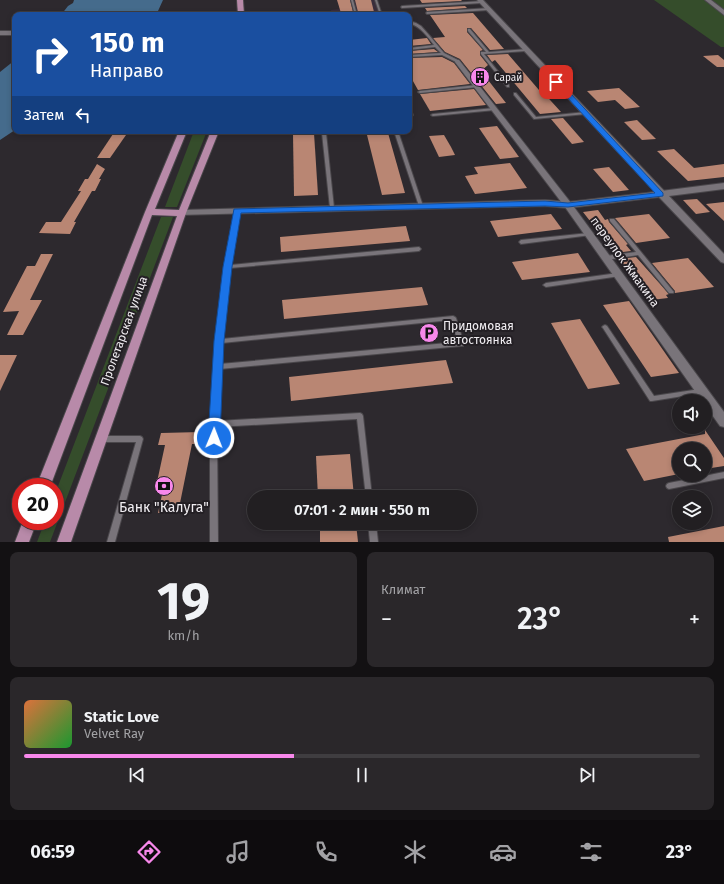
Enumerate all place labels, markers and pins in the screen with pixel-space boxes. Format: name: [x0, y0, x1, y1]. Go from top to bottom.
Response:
pin: [539, 65, 573, 99]
building icon: Сарай: [469, 66, 491, 88]
place label: Сарай: [494, 72, 522, 84]
place label: Придомовая автостоянка: [443, 319, 514, 347]
parking icon: Придомовая автостоянка: [418, 322, 440, 344]
bank icon: Банк "Калуга": [153, 475, 175, 497]
place label: Банк "Калуга": [119, 499, 209, 516]

